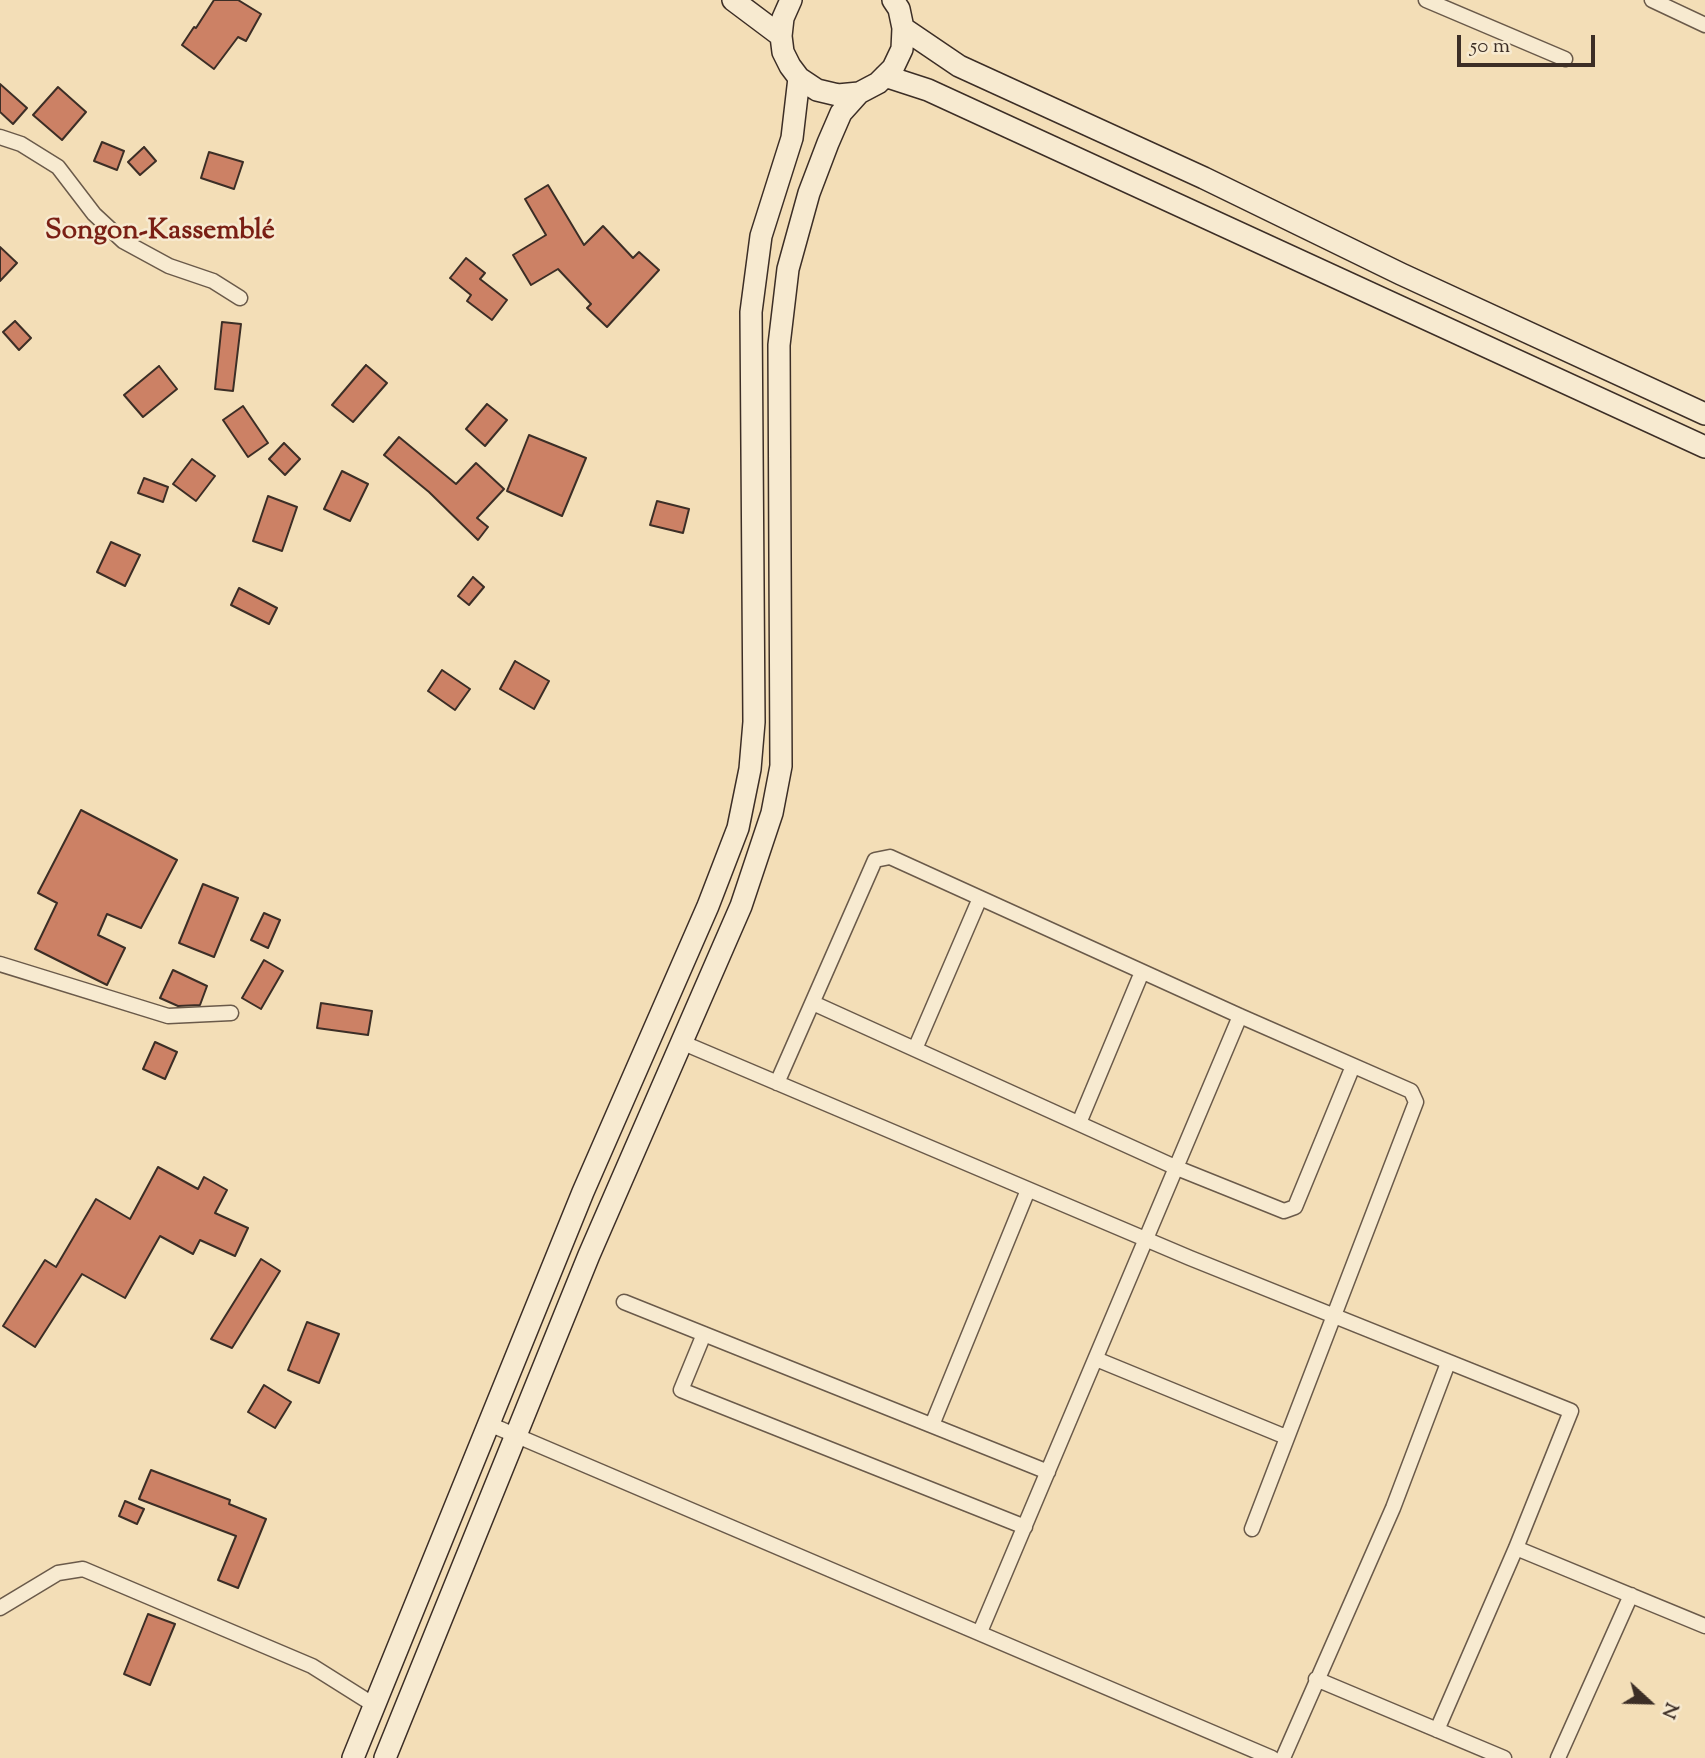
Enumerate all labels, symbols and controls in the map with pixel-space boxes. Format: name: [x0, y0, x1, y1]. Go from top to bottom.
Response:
scale bar: [1460, 21, 1598, 65]
text: 50 m: [1470, 32, 1510, 62]
district label: Songon-Kassemblé: [45, 216, 275, 250]
north arrow: [1614, 1667, 1684, 1737]
text: N: [1654, 1698, 1684, 1722]

